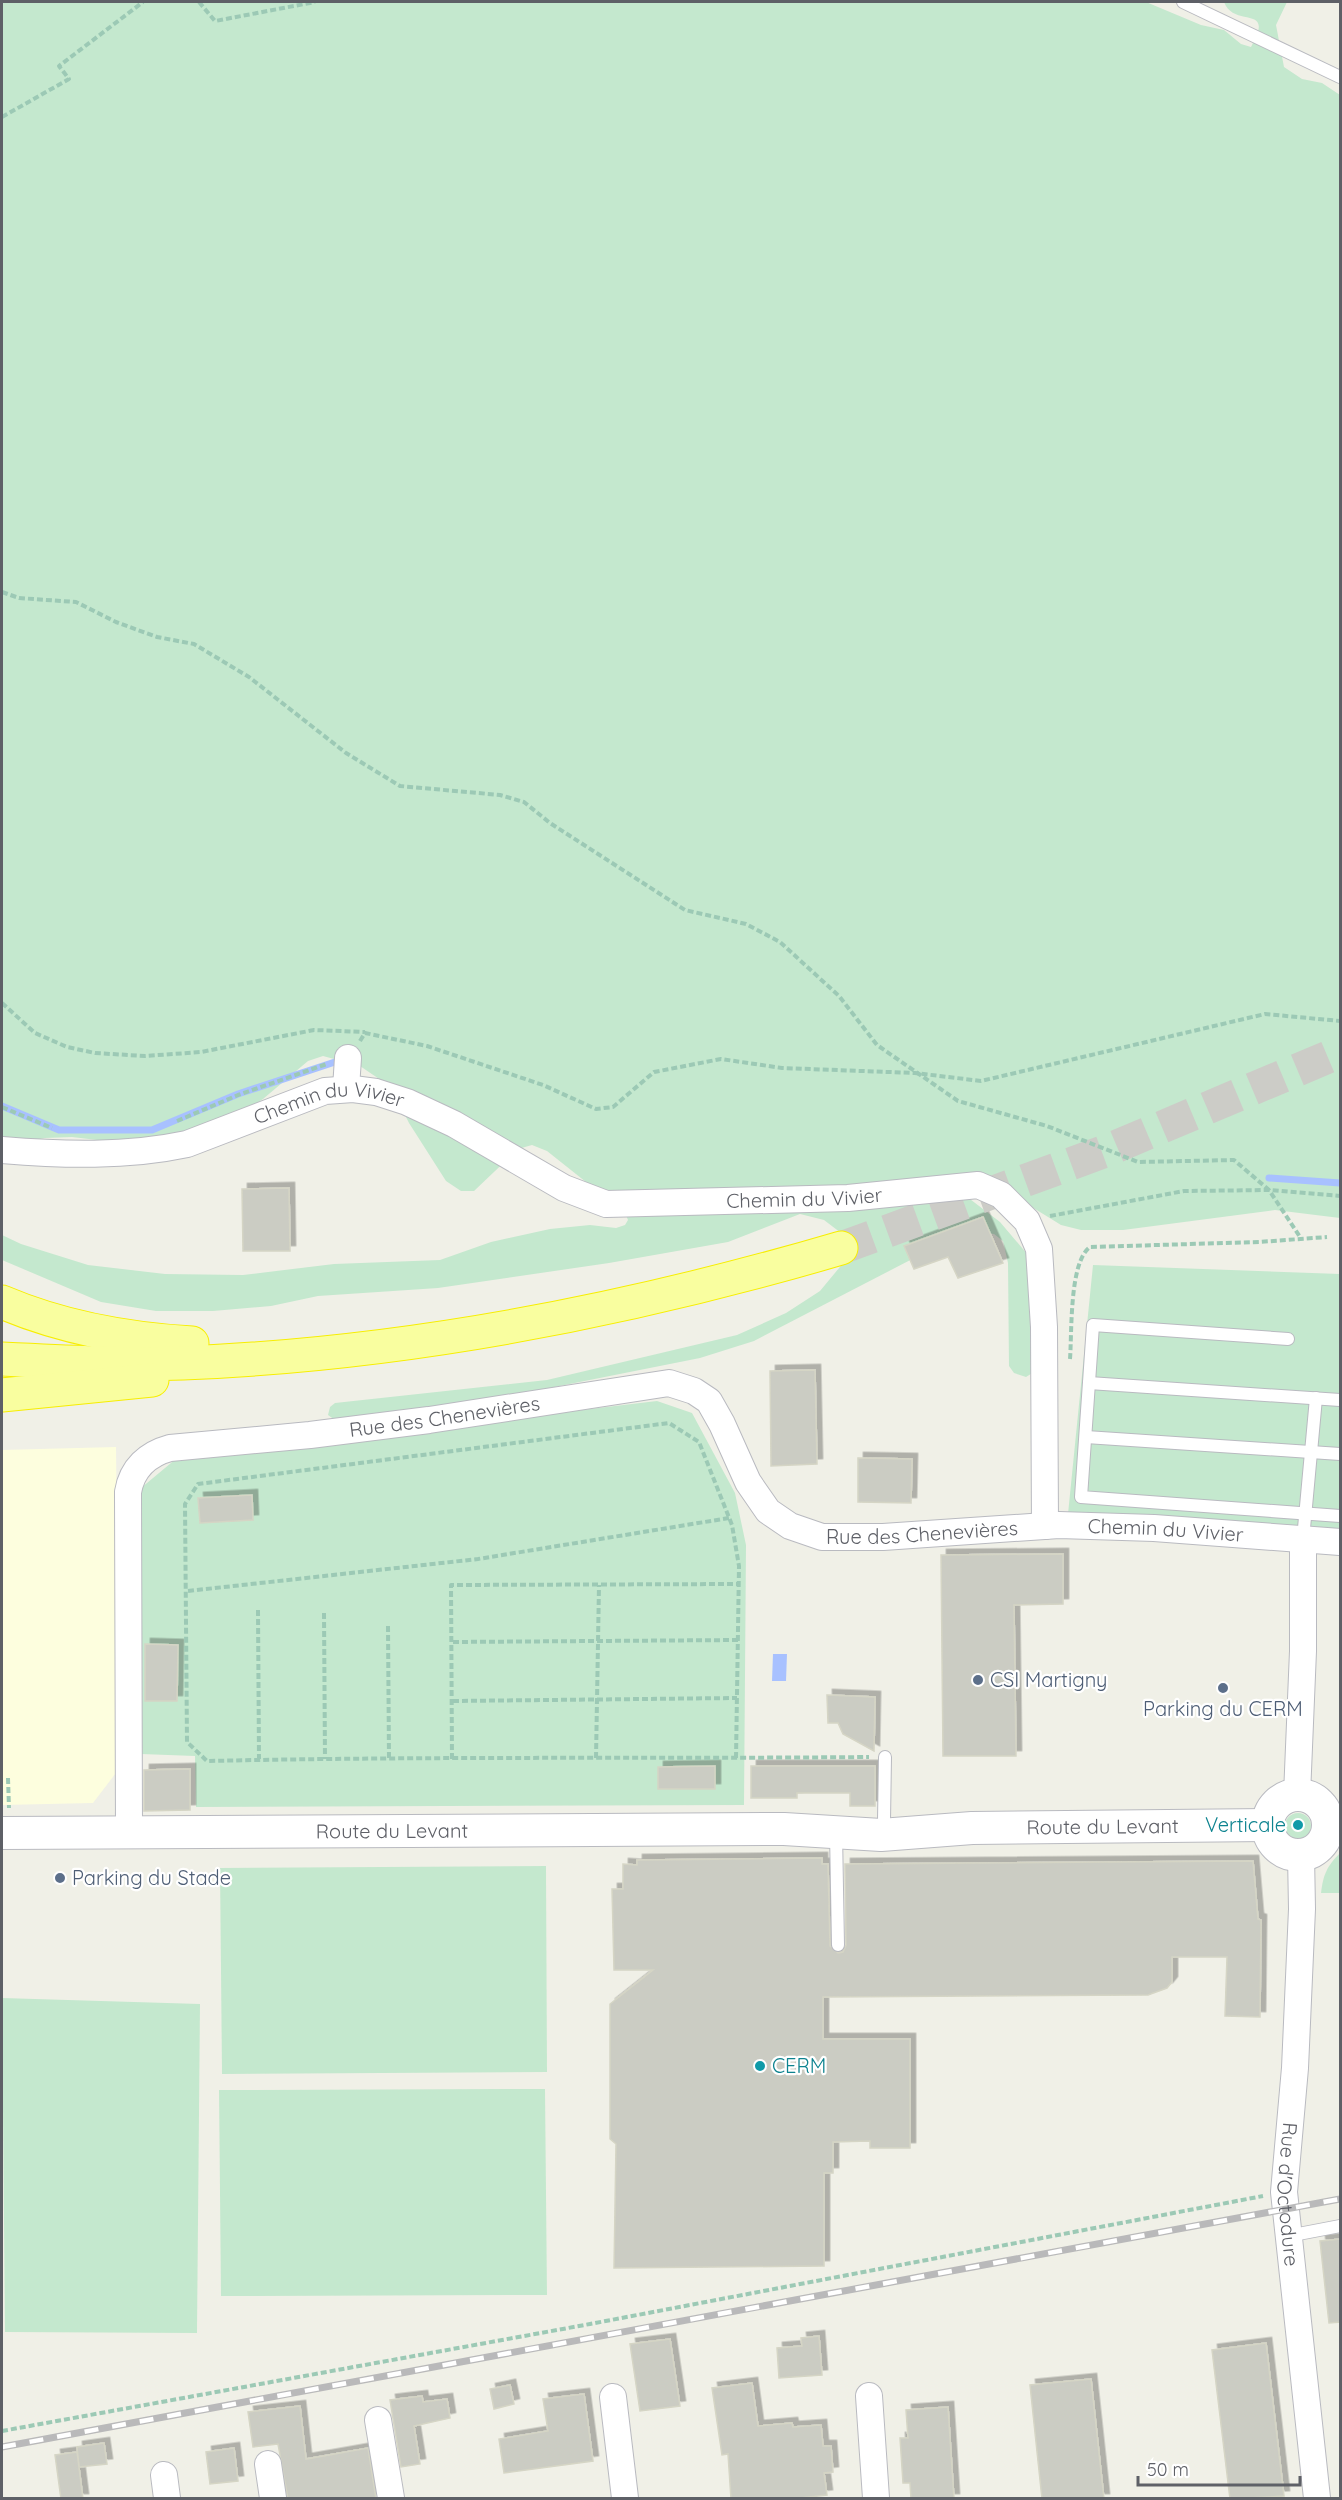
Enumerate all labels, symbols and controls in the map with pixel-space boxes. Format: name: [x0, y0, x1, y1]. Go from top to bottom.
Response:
street label: Chemin du Vivier: [250, 1076, 408, 1129]
street label: Chemin du Vivier: [726, 1182, 884, 1213]
street label: Rue des Chenevières: [348, 1390, 542, 1442]
street label: Chemin du Vivier: [1087, 1513, 1245, 1547]
street label: Rue des Chenevières: [826, 1515, 1019, 1549]
place label: CSI Martigny: [990, 1667, 1107, 1692]
marker: CSI Martigny: [971, 1673, 985, 1687]
marker: Parking du CERM: [1216, 1681, 1230, 1695]
place label: Parking du CERM: [1143, 1696, 1303, 1721]
place label: Verticale: [1205, 1812, 1286, 1837]
street label: Route du Levant: [1026, 1813, 1179, 1839]
street label: Route du Levant: [316, 1818, 468, 1843]
marker: Verticale: [1291, 1818, 1305, 1832]
place label: Parking du Stade: [72, 1865, 231, 1890]
marker: Parking du Stade: [53, 1871, 67, 1885]
place label: CERM: [772, 2053, 826, 2078]
marker: CERM: [753, 2059, 767, 2073]
street label: Rue d'Octodure: [1272, 2121, 1305, 2267]
scale bar: [1138, 2449, 1300, 2487]
text: 50 m: [1147, 2458, 1189, 2481]

